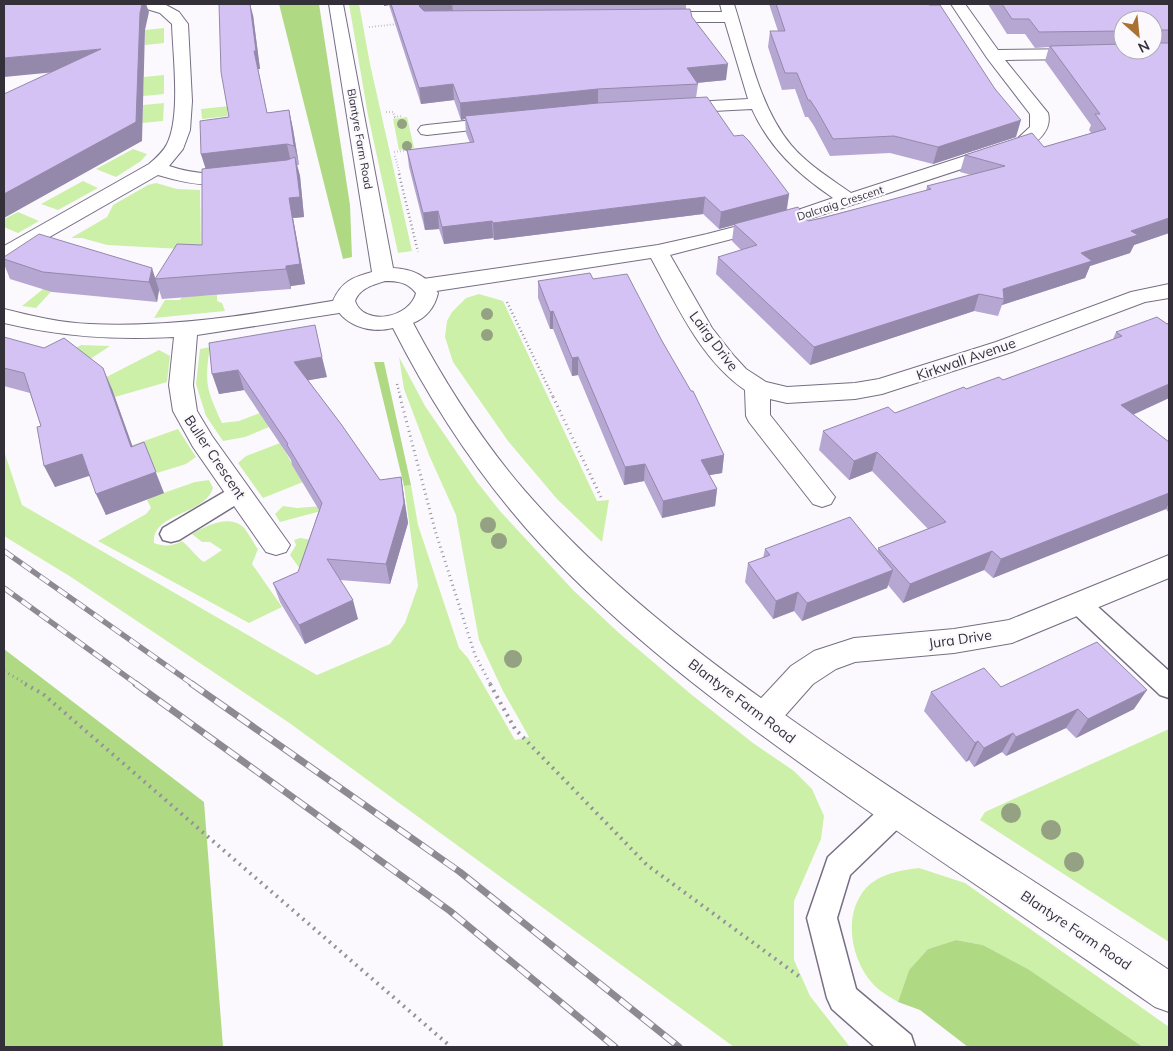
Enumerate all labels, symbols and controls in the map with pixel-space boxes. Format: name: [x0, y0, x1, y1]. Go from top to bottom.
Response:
north arrow: [1113, 10, 1163, 60]
text: N: [1135, 36, 1153, 57]
street label: Blantyre Farm Road: [344, 88, 376, 190]
street label: Dalcraig Crescent: [795, 182, 885, 224]
street label: Lairg Drive: [686, 308, 742, 374]
street label: Kirkwall Avenue: [914, 334, 1018, 384]
street label: Buller Crescent: [180, 412, 250, 502]
street label: Jura Drive: [927, 626, 993, 652]
street label: Blantyre Farm Road: [685, 655, 799, 747]
street label: Blantyre Farm Road: [1017, 886, 1135, 974]

